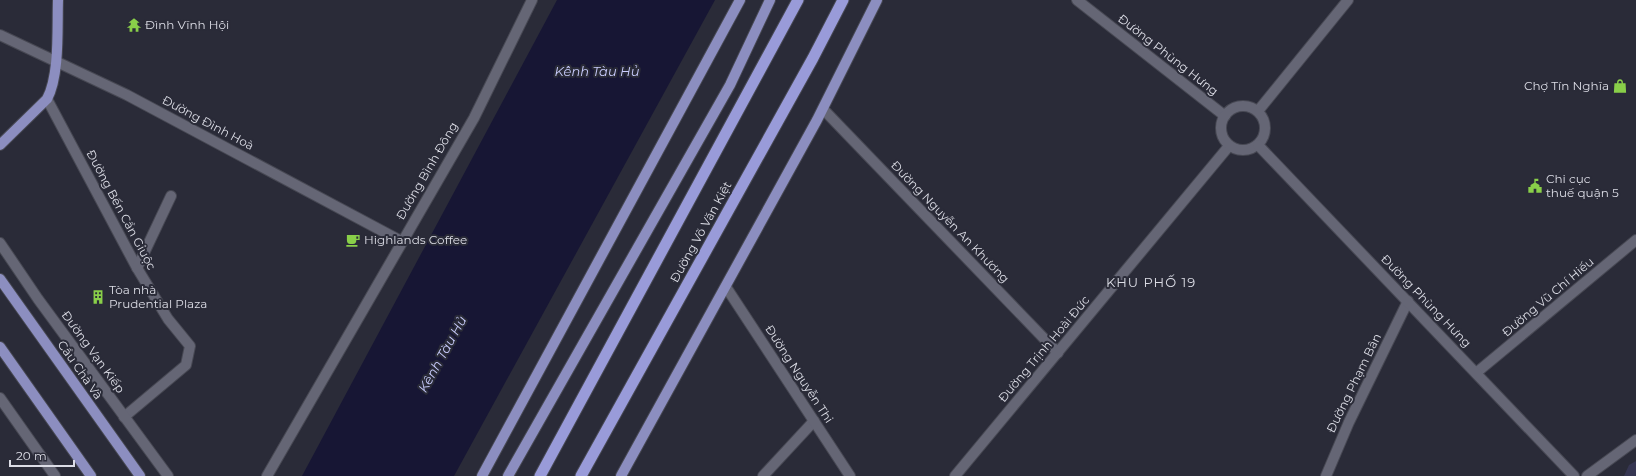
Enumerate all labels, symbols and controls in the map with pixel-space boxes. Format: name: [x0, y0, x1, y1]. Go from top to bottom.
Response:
street label: Đường Phùng Hưng: [1115, 11, 1221, 98]
temple icon: Đình Vĩnh Hội: [126, 17, 142, 33]
place label: Đình Vĩnh Hội: [145, 17, 229, 32]
water label: Kênh Tàu Hủ: [555, 63, 640, 79]
place label: Chợ Tín Nghĩa: [1524, 78, 1609, 93]
shop icon: Chợ Tín Nghĩa: [1612, 78, 1628, 94]
street label: Đường Đình Hoà: [160, 92, 257, 153]
street label: Đường Bình Đông: [392, 119, 461, 222]
street label: Đường Bến Cần Giuộc: [83, 147, 160, 273]
street label: Đường Nguyễn An Khương: [888, 157, 1013, 286]
place label: Chi cục thuế quận 5: [1546, 171, 1619, 200]
public building icon: Chi cục thuế quận 5: [1527, 178, 1543, 194]
street label: Đường Võ Văn Kiệt: [667, 179, 735, 285]
cafe icon: Highlands Coffee: [345, 232, 361, 248]
place label: Highlands Coffee: [364, 232, 467, 247]
street label: Đường Phùng Hưng: [1378, 251, 1475, 350]
street label: Đường Vũ Chí Hiếu: [1499, 254, 1597, 339]
district label: KHU PHỐ 19: [1106, 274, 1196, 290]
place label: Tòa nhà Prudential Plaza: [109, 282, 207, 311]
building icon: Tòa nhà Prudential Plaza: [90, 289, 106, 305]
street label: Đường Trịnh Hoài Đức: [995, 292, 1093, 405]
street label: Đường Vạn Kiếp: [59, 308, 128, 396]
water label: Kênh Tàu Hủ: [414, 313, 470, 395]
street label: Đường Nguyễn Thi: [762, 322, 837, 426]
street label: Đường Phạm Bân: [1323, 331, 1384, 435]
street label: Cầu Chà Và: [55, 337, 106, 402]
scale bar: [10, 442, 74, 468]
text: 20 m: [16, 448, 47, 463]

